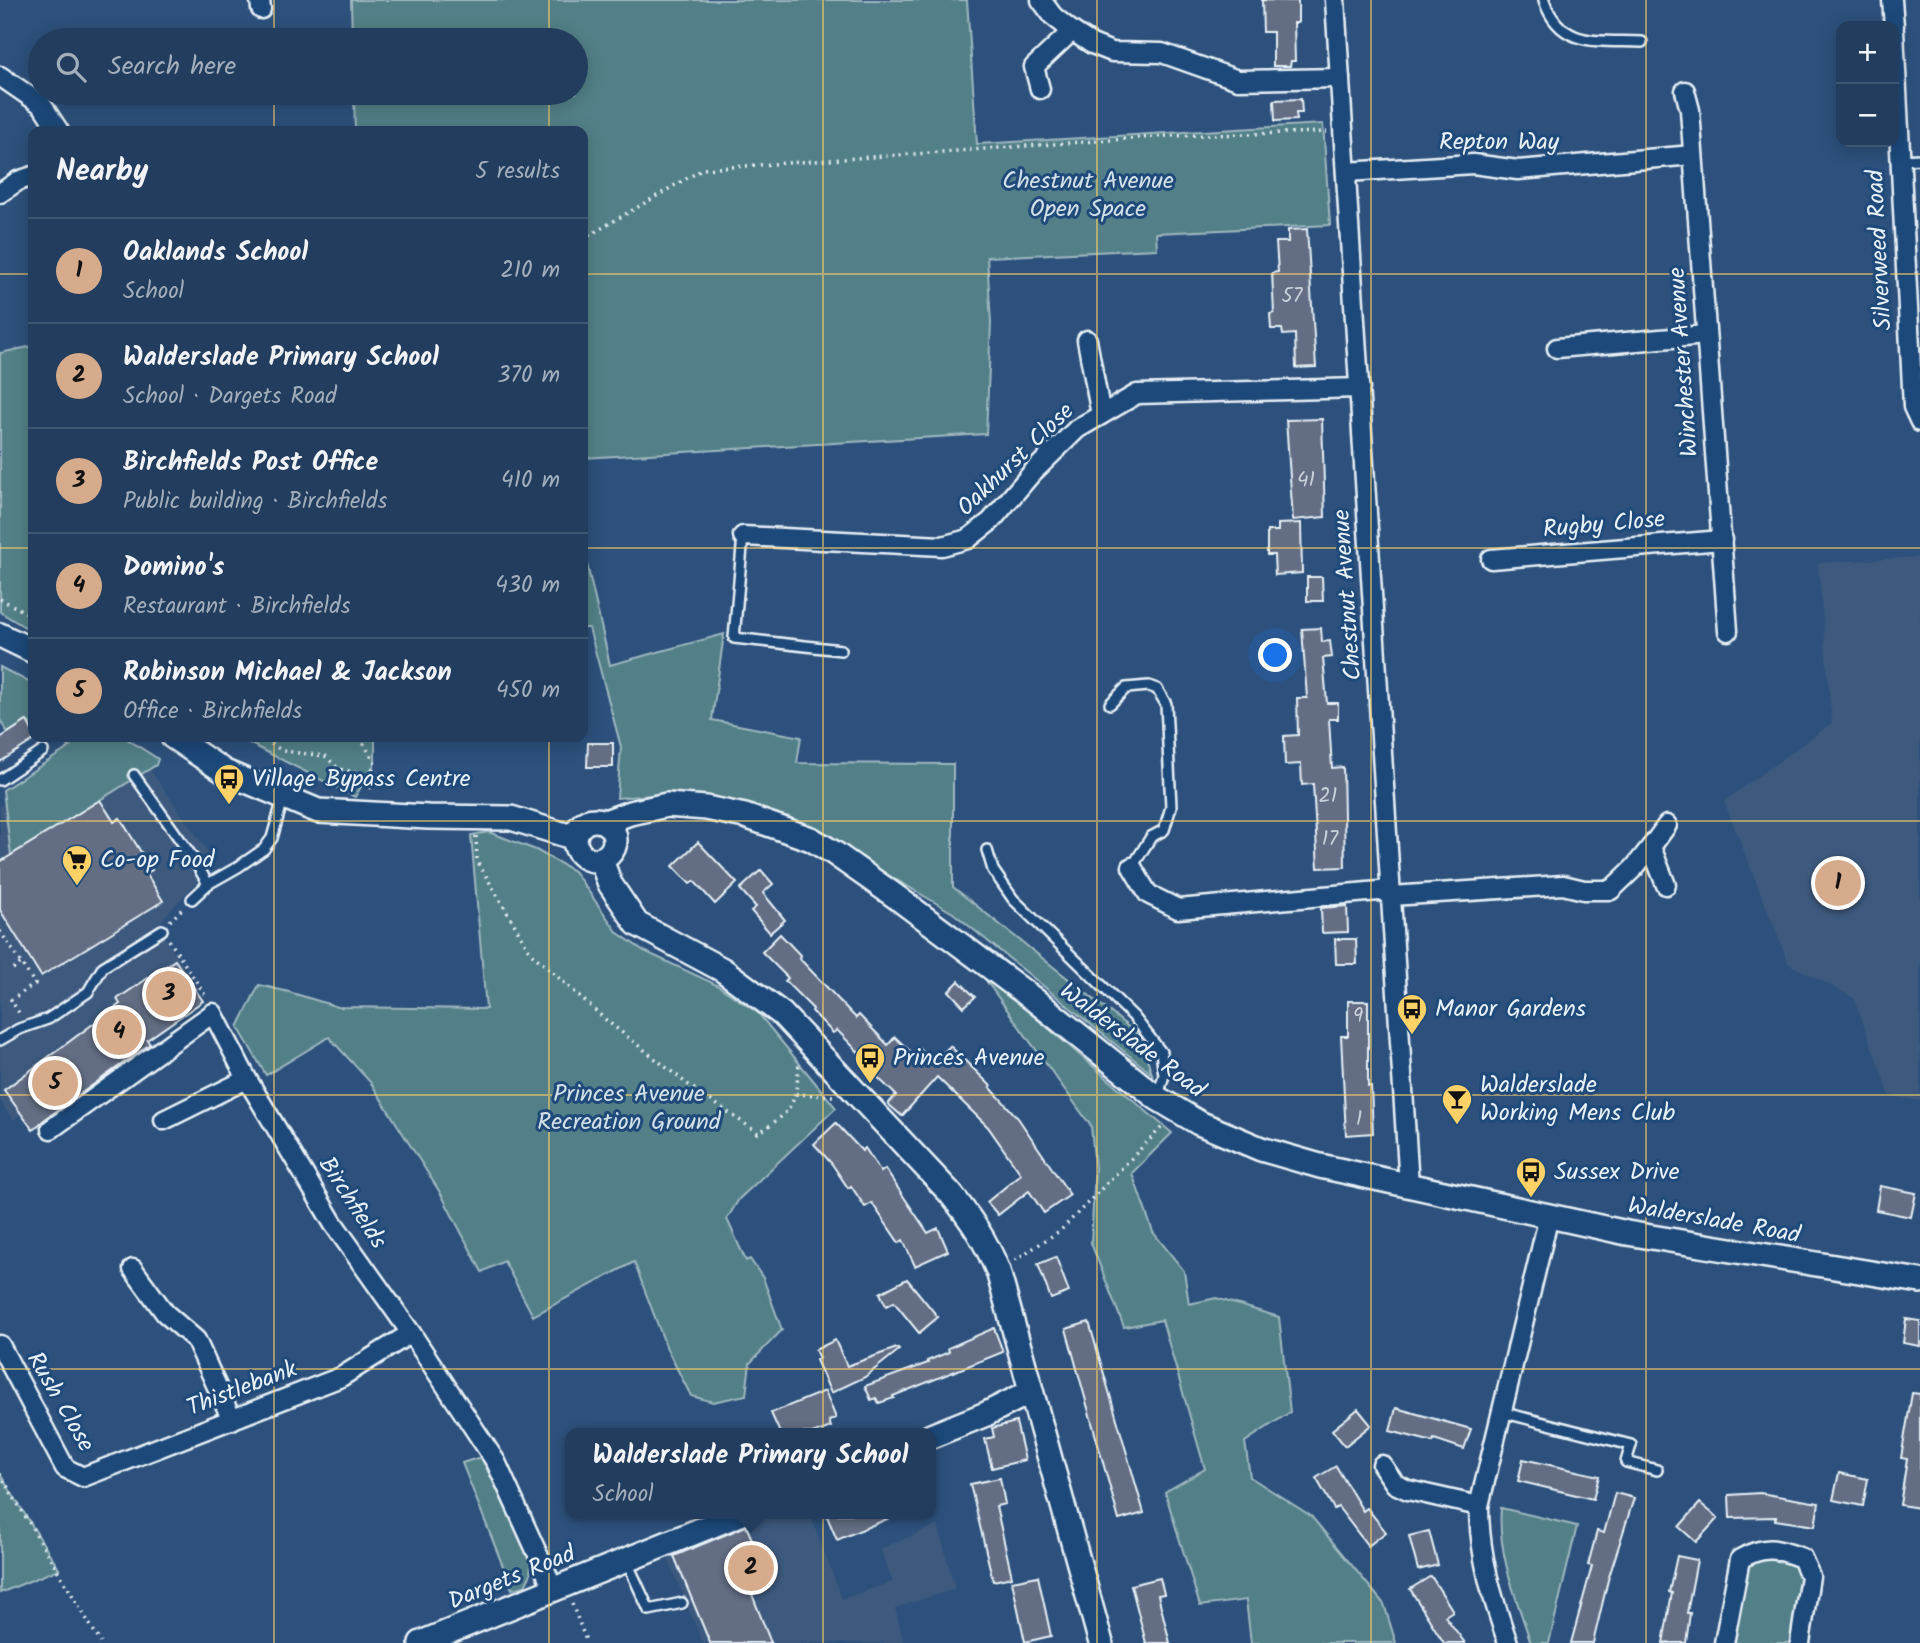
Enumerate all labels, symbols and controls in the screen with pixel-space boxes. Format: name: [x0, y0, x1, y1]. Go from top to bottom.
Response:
map controls: [1836, 21, 1899, 147]
button: +: [1836, 21, 1899, 84]
search box: [28, 28, 588, 105]
text: Search here: [108, 46, 236, 88]
icon: search: [52, 48, 90, 86]
button: −: [1836, 84, 1899, 147]
street label: Repton Way: [1439, 123, 1560, 162]
text: Nearby: [56, 148, 148, 196]
text: 5 results: [475, 154, 560, 190]
park label: Chestnut Avenue Open Space: [1002, 162, 1174, 229]
street label: Silverweed Road: [1856, 168, 1904, 331]
text: Oaklands School: [123, 232, 308, 274]
text: 1: [76, 253, 82, 289]
text: 210 m: [500, 253, 560, 289]
street label: Winchester Avenue: [1658, 266, 1710, 458]
text: School: [123, 274, 184, 310]
house number: 57: [1282, 280, 1304, 313]
text: Walderslade Primary School: [123, 337, 439, 379]
text: 2: [72, 358, 86, 394]
text: 370 m: [497, 358, 560, 394]
text: School · Dargets Road: [123, 379, 337, 415]
street label: Oakhurst Close: [948, 393, 1084, 526]
text: Birchfields Post Office: [123, 442, 378, 484]
text: 3: [73, 463, 85, 499]
text: 410 m: [501, 463, 560, 499]
house number: 41: [1297, 464, 1315, 497]
text: Public building · Birchfields: [123, 484, 387, 520]
street label: Rugby Close: [1541, 500, 1667, 550]
street label: Chestnut Avenue: [1323, 508, 1373, 682]
text: Domino's: [123, 547, 224, 589]
text: 4: [73, 568, 85, 604]
text: 430 m: [495, 568, 560, 604]
text: Restaurant · Birchfields: [123, 589, 351, 625]
your location: [1258, 638, 1292, 672]
text: Robinson Michael & Jackson: [123, 652, 452, 694]
text: 5: [73, 673, 85, 709]
text: 450 m: [496, 673, 560, 709]
text: Office · Birchfields: [123, 694, 302, 730]
place label: Village Bypass Centre: [252, 760, 471, 799]
bus stop icon: Village Bypass Centre: [212, 762, 246, 806]
house number: 21: [1319, 780, 1337, 813]
house number: 17: [1322, 823, 1339, 856]
place label: Co-op Food: [100, 841, 216, 880]
supermarket icon: Co-op Food: [60, 843, 94, 887]
pin: 1: [1815, 857, 1861, 909]
pin: 3: [146, 968, 192, 1020]
street label: Walderslade Road: [1051, 973, 1214, 1110]
place label: Manor Gardens: [1435, 990, 1586, 1029]
bus stop icon: Manor Gardens: [1395, 992, 1429, 1036]
house number: 9: [1353, 1000, 1363, 1033]
pin: 4: [96, 1006, 142, 1058]
place label: Princes Avenue: [893, 1039, 1045, 1078]
bus stop icon: Princes Avenue: [853, 1041, 887, 1085]
pin: 5: [32, 1057, 78, 1109]
place label: Walderslade Working Mens Club: [1480, 1066, 1676, 1133]
park label: Princes Avenue Recreation Ground: [537, 1075, 722, 1142]
bar icon: Walderslade Working Mens Club: [1440, 1082, 1474, 1126]
house number: 1: [1356, 1103, 1362, 1136]
street label: Birchfields: [307, 1149, 397, 1257]
place label: Sussex Drive: [1554, 1153, 1680, 1192]
bus stop icon: Sussex Drive: [1514, 1155, 1548, 1199]
street label: Walderslade Road: [1625, 1187, 1804, 1256]
street label: Rush Close: [16, 1344, 105, 1460]
street label: Thistlebank: [181, 1350, 304, 1428]
popup: [565, 1428, 936, 1519]
text: Walderslade Primary School: [592, 1435, 909, 1477]
text: School: [592, 1477, 654, 1513]
street label: Dargets Road: [443, 1534, 582, 1621]
pin: 2: [728, 1542, 774, 1594]

